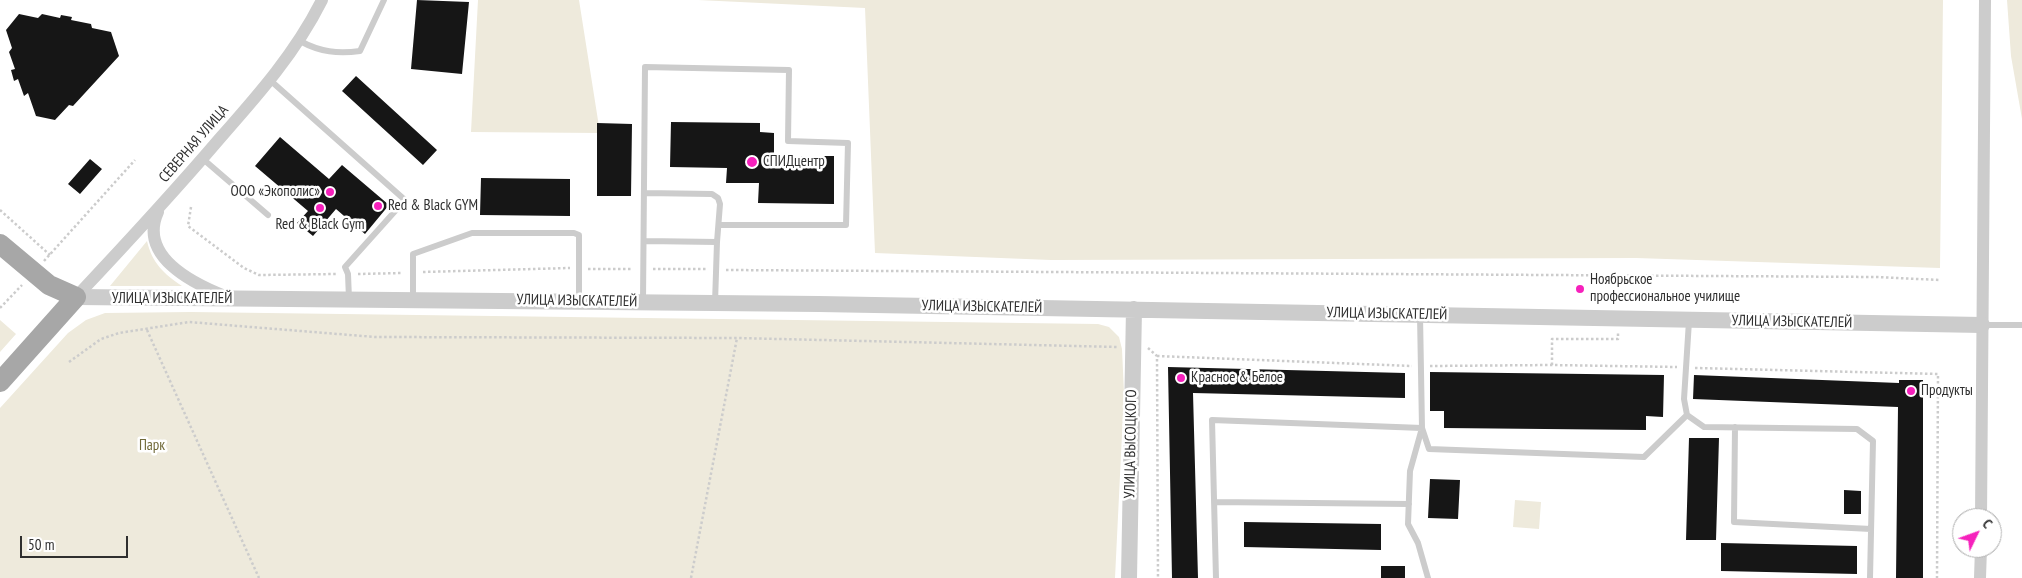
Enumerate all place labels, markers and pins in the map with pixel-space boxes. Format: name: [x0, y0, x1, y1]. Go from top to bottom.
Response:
place label: СПИДцентр: [763, 153, 825, 171]
marker: СПИДцентр: [745, 155, 759, 169]
place label: ООО «Экополис»: [230, 183, 320, 201]
marker: ООО «Экополис»: [324, 186, 336, 198]
place label: Red & Black GYM: [388, 197, 478, 215]
marker: Red & Black GYM: [372, 200, 384, 212]
marker: Red & Black Gym: [314, 202, 326, 214]
place label: Red & Black Gym: [275, 216, 365, 234]
place label: Ноябрьское профессиональное училище: [1590, 271, 1740, 306]
marker: Ноябрьское профессиональное училище: [1574, 283, 1586, 295]
place label: Красное & Белое: [1191, 369, 1283, 387]
marker: Красное & Белое: [1175, 372, 1187, 384]
place label: Продукты: [1921, 382, 1973, 400]
marker: Продукты: [1905, 385, 1917, 397]

